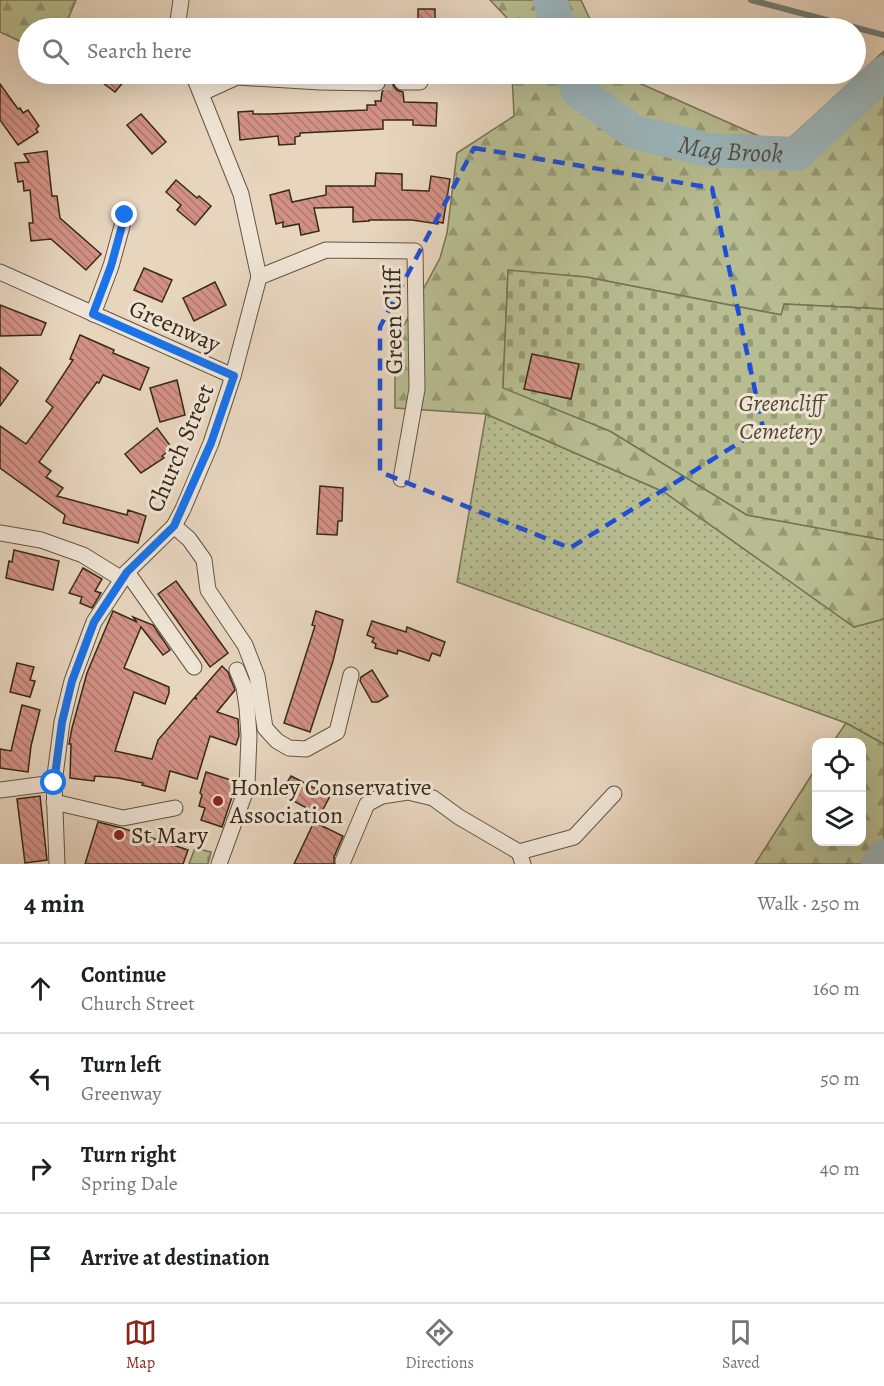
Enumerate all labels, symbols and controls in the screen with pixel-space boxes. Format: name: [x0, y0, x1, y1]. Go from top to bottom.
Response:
search box: [18, 18, 866, 84]
icon: search: [39, 35, 72, 68]
text: Search here: [87, 36, 192, 66]
water label: Mag Brook: [675, 126, 784, 171]
route end: [111, 201, 137, 227]
street label: Green Cliff: [376, 264, 410, 375]
street label: Greenway: [124, 292, 226, 360]
street label: Church Street: [139, 379, 221, 517]
park label: Greencliff Cemetery: [738, 387, 828, 447]
map controls: [812, 738, 866, 846]
button: locate: [812, 738, 866, 792]
route start: [40, 769, 66, 795]
place label: Honley Conservative Association: [229, 771, 432, 831]
button: layers: [812, 792, 866, 846]
marker: Honley Conservative Association: [211, 794, 225, 808]
place label: St Mary: [131, 819, 208, 851]
marker: St Mary: [112, 828, 126, 842]
text: 4 min: [24, 886, 85, 921]
text: Walk · 250 m: [758, 890, 860, 917]
text: Continue: [81, 960, 166, 990]
icon: ahead: [24, 972, 57, 1005]
text: 160 m: [813, 975, 860, 1002]
text: Church Street: [81, 990, 195, 1017]
text: Turn left: [81, 1050, 161, 1080]
icon: left: [24, 1062, 57, 1095]
text: 50 m: [820, 1065, 860, 1092]
text: Greenway: [81, 1080, 162, 1107]
text: Turn right: [81, 1140, 177, 1170]
icon: right: [24, 1152, 57, 1185]
text: 40 m: [820, 1155, 860, 1182]
text: Spring Dale: [81, 1170, 178, 1197]
icon: arrive: [24, 1242, 57, 1275]
text: Arrive at destination: [81, 1243, 270, 1273]
tab: Map: [124, 1316, 157, 1374]
tab: Directions: [405, 1316, 474, 1374]
tab: Saved: [722, 1316, 760, 1374]

